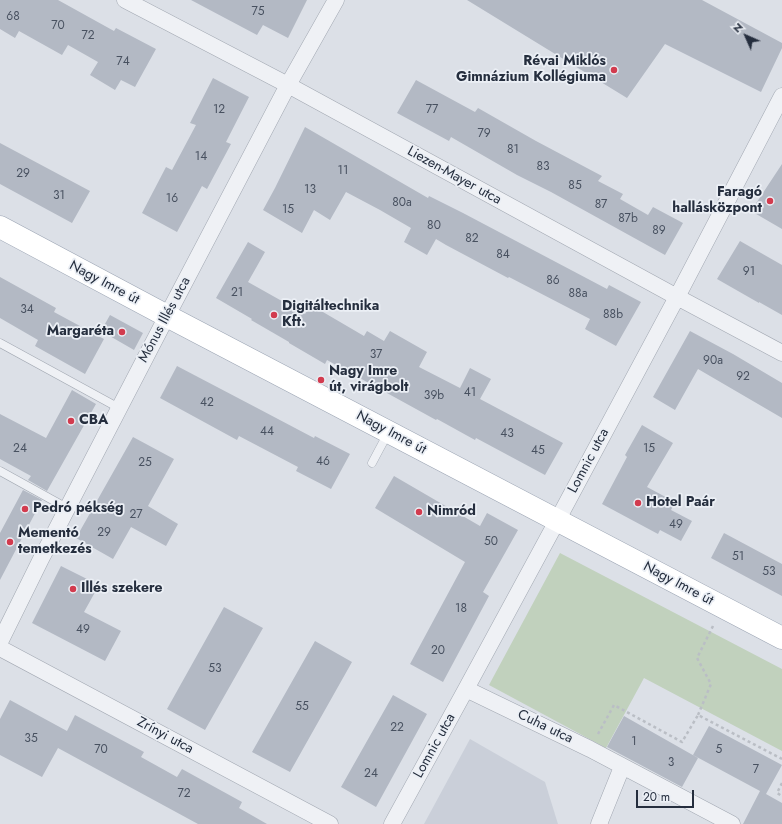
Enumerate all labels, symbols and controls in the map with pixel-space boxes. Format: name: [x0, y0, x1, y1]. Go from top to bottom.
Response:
house number: 75: [251, 5, 265, 19]
house number: 68: [6, 10, 20, 24]
north arrow: [726, 16, 766, 56]
house number: 70: [51, 19, 65, 33]
text: N: [729, 19, 746, 36]
house number: 72: [81, 29, 95, 43]
place label: Révai Miklós Gimnázium Kollégiuma: [456, 54, 606, 86]
house number: 74: [116, 55, 130, 69]
marker: Révai Miklós Gimnázium Kollégiuma: [609, 65, 619, 75]
house number: 12: [213, 103, 225, 117]
house number: 77: [426, 103, 438, 117]
house number: 79: [477, 127, 491, 141]
street label: Liezen-Mayer utca: [404, 143, 504, 209]
house number: 81: [507, 143, 519, 157]
house number: 14: [195, 150, 207, 164]
house number: 83: [536, 160, 550, 174]
house number: 11: [338, 164, 348, 178]
house number: 29: [16, 167, 30, 181]
house number: 85: [568, 179, 582, 193]
house number: 13: [304, 183, 316, 197]
place label: Faragó hallásközpont: [672, 185, 762, 218]
house number: 31: [53, 189, 65, 203]
house number: 16: [166, 192, 178, 206]
house number: 80a: [392, 196, 412, 210]
marker: Faragó hallásközpont: [765, 196, 775, 206]
house number: 87: [595, 198, 607, 212]
house number: 15: [282, 203, 294, 217]
house number: 87b: [618, 212, 638, 226]
house number: 80: [427, 219, 441, 233]
house number: 89: [652, 224, 666, 238]
house number: 82: [465, 232, 479, 246]
house number: 84: [496, 248, 510, 262]
street label: Nagy Imre út: [66, 258, 142, 308]
house number: 91: [743, 265, 755, 279]
street label: Mónus Illés utca: [135, 274, 195, 366]
house number: 86: [546, 274, 560, 288]
house number: 21: [231, 286, 243, 300]
house number: 88a: [569, 287, 587, 301]
place label: Digitáltechnika Kft.: [282, 299, 379, 332]
house number: 34: [20, 303, 34, 317]
house number: 88b: [603, 308, 623, 322]
marker: Digitáltechnika Kft.: [269, 310, 279, 320]
place label: Margaréta: [47, 324, 114, 340]
marker: Margaréta: [117, 327, 127, 337]
house number: 37: [370, 348, 382, 362]
house number: 90a: [703, 354, 723, 368]
place label: Nagy Imre út, virágbolt: [329, 364, 409, 396]
house number: 92: [736, 370, 750, 384]
marker: Nagy Imre út, virágbolt: [316, 375, 326, 385]
house number: 41: [464, 386, 476, 400]
house number: 39b: [424, 389, 444, 403]
house number: 42: [200, 396, 214, 410]
street label: Nagy Imre út: [353, 408, 429, 458]
place label: CBA: [79, 413, 108, 429]
marker: CBA: [66, 416, 76, 426]
house number: 44: [260, 425, 274, 439]
street label: Lomnic utca: [565, 426, 613, 496]
house number: 43: [500, 427, 514, 441]
house number: 24: [13, 442, 27, 456]
house number: 15: [643, 442, 655, 456]
house number: 45: [531, 444, 545, 458]
house number: 46: [316, 455, 330, 469]
house number: 25: [138, 456, 152, 470]
place label: Hotel Paár: [646, 495, 715, 511]
marker: Hotel Paár: [633, 498, 643, 508]
place label: Pedró pékség: [33, 501, 124, 517]
marker: Pedró pékség: [20, 504, 30, 514]
place label: Nimród: [427, 504, 476, 520]
marker: Nimród: [414, 507, 424, 517]
house number: 27: [129, 508, 143, 522]
house number: 49: [669, 518, 683, 532]
place label: Mementó temetkezés: [18, 526, 92, 558]
house number: 29: [97, 526, 111, 540]
house number: 50: [484, 535, 498, 549]
marker: Mementó temetkezés: [5, 537, 15, 547]
house number: 51: [732, 550, 744, 564]
street label: Nagy Imre út: [640, 559, 716, 609]
house number: 53: [762, 565, 776, 579]
place label: Illés szekere: [81, 581, 163, 597]
marker: Illés szekere: [68, 584, 78, 594]
house number: 18: [455, 602, 467, 616]
house number: 49: [76, 623, 90, 637]
house number: 20: [431, 644, 445, 658]
house number: 53: [208, 662, 222, 676]
house number: 55: [295, 700, 309, 714]
street label: Cuha utca: [515, 706, 575, 748]
street label: Lomnic utca: [410, 711, 460, 781]
street label: Zrínyi utca: [134, 714, 196, 758]
house number: 22: [390, 721, 404, 735]
house number: 35: [24, 732, 38, 746]
house number: 1: [631, 735, 637, 749]
house number: 70: [94, 743, 108, 757]
house number: 5: [716, 743, 722, 757]
house number: 3: [668, 756, 674, 770]
house number: 7: [753, 763, 759, 777]
house number: 24: [364, 767, 378, 781]
scale bar: [638, 782, 696, 808]
house number: 72: [177, 787, 191, 801]
text: 20 m: [643, 788, 670, 806]

